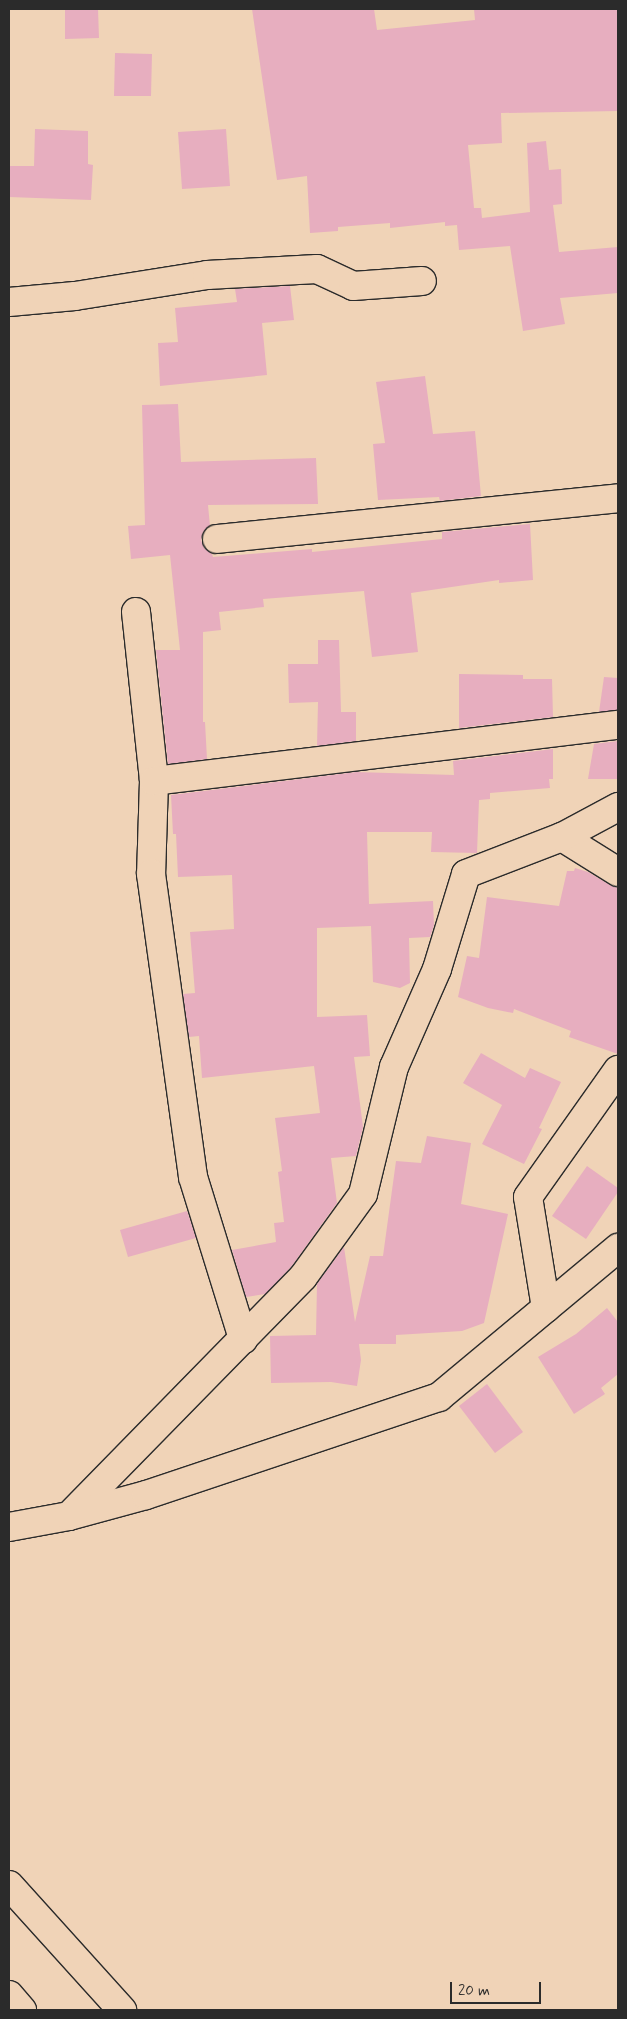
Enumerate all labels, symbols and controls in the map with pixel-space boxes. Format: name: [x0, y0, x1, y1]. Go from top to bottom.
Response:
scale bar: [452, 1972, 543, 2004]
text: 20 m: [458, 1981, 490, 2001]

